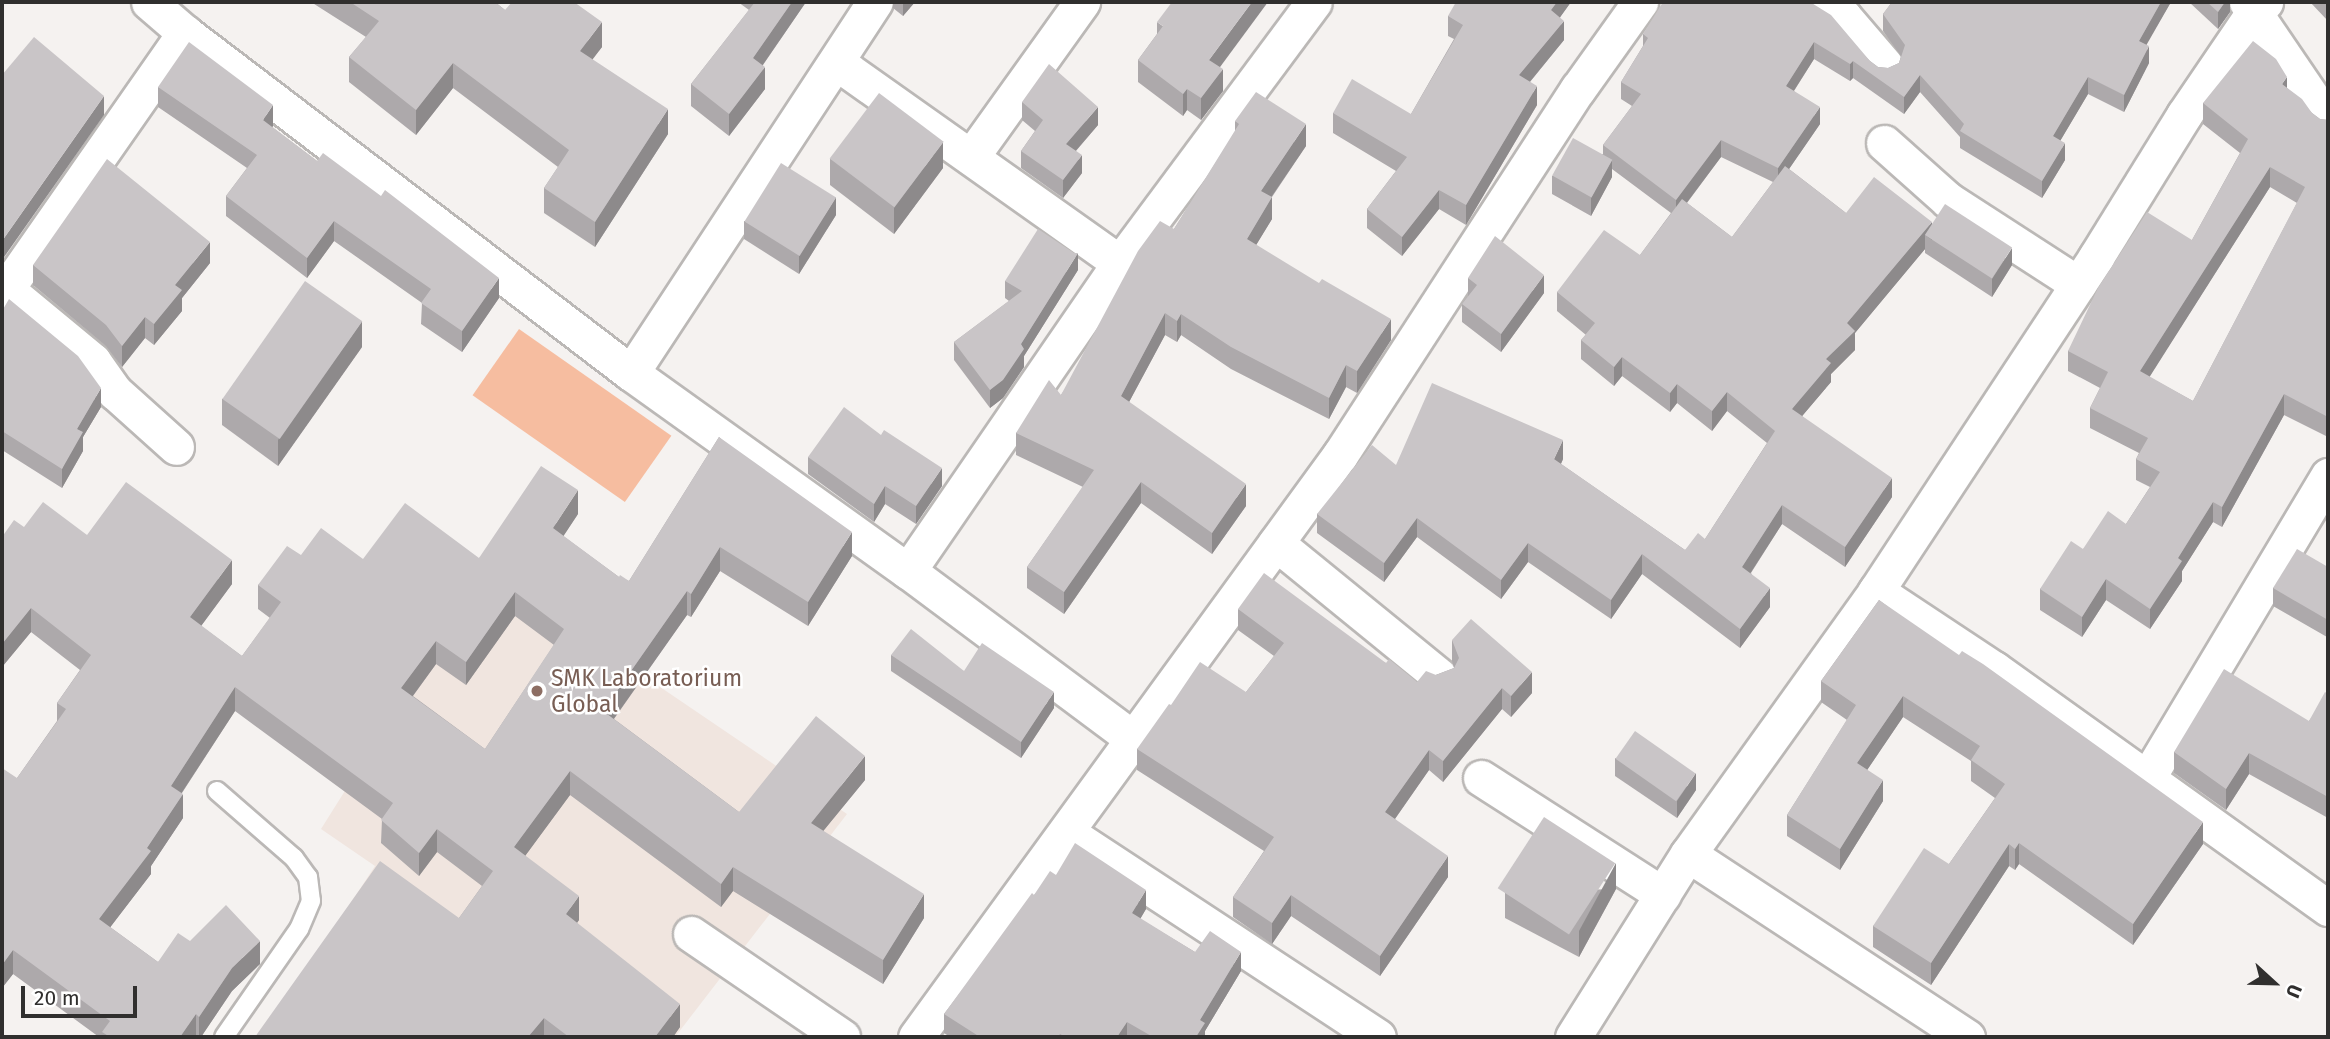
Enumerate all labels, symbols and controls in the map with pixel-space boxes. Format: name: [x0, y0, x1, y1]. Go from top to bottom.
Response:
place label: SMK Laboratorium Global: [551, 664, 742, 718]
marker: SMK Laboratorium Global: [529, 683, 545, 699]
north arrow: [2239, 948, 2309, 1018]
scale bar: [24, 972, 140, 1016]
text: U: [2281, 981, 2307, 1001]
text: 20 m: [34, 985, 80, 1011]

